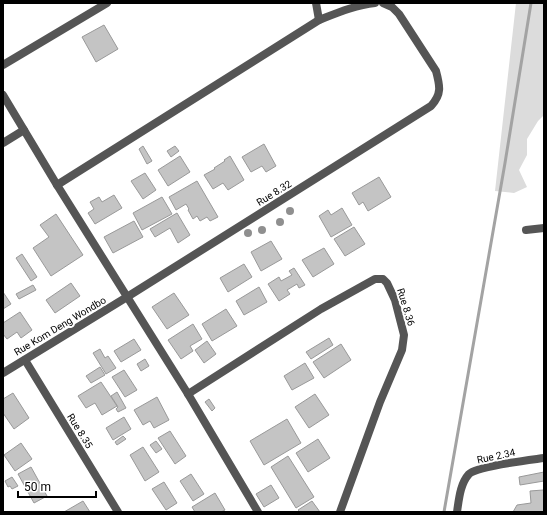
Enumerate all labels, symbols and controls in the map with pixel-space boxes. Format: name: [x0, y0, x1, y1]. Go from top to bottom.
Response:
street label: Rue 8.32: [255, 178, 294, 208]
street label: Rue 8.36: [395, 287, 417, 328]
street label: Rue Kom Deng Wondbo: [12, 294, 108, 358]
street label: Rue 8.35: [65, 412, 95, 451]
street label: Rue 2.34: [476, 446, 517, 465]
scale bar: [18, 473, 96, 499]
text: 50 m: [24, 480, 51, 494]

